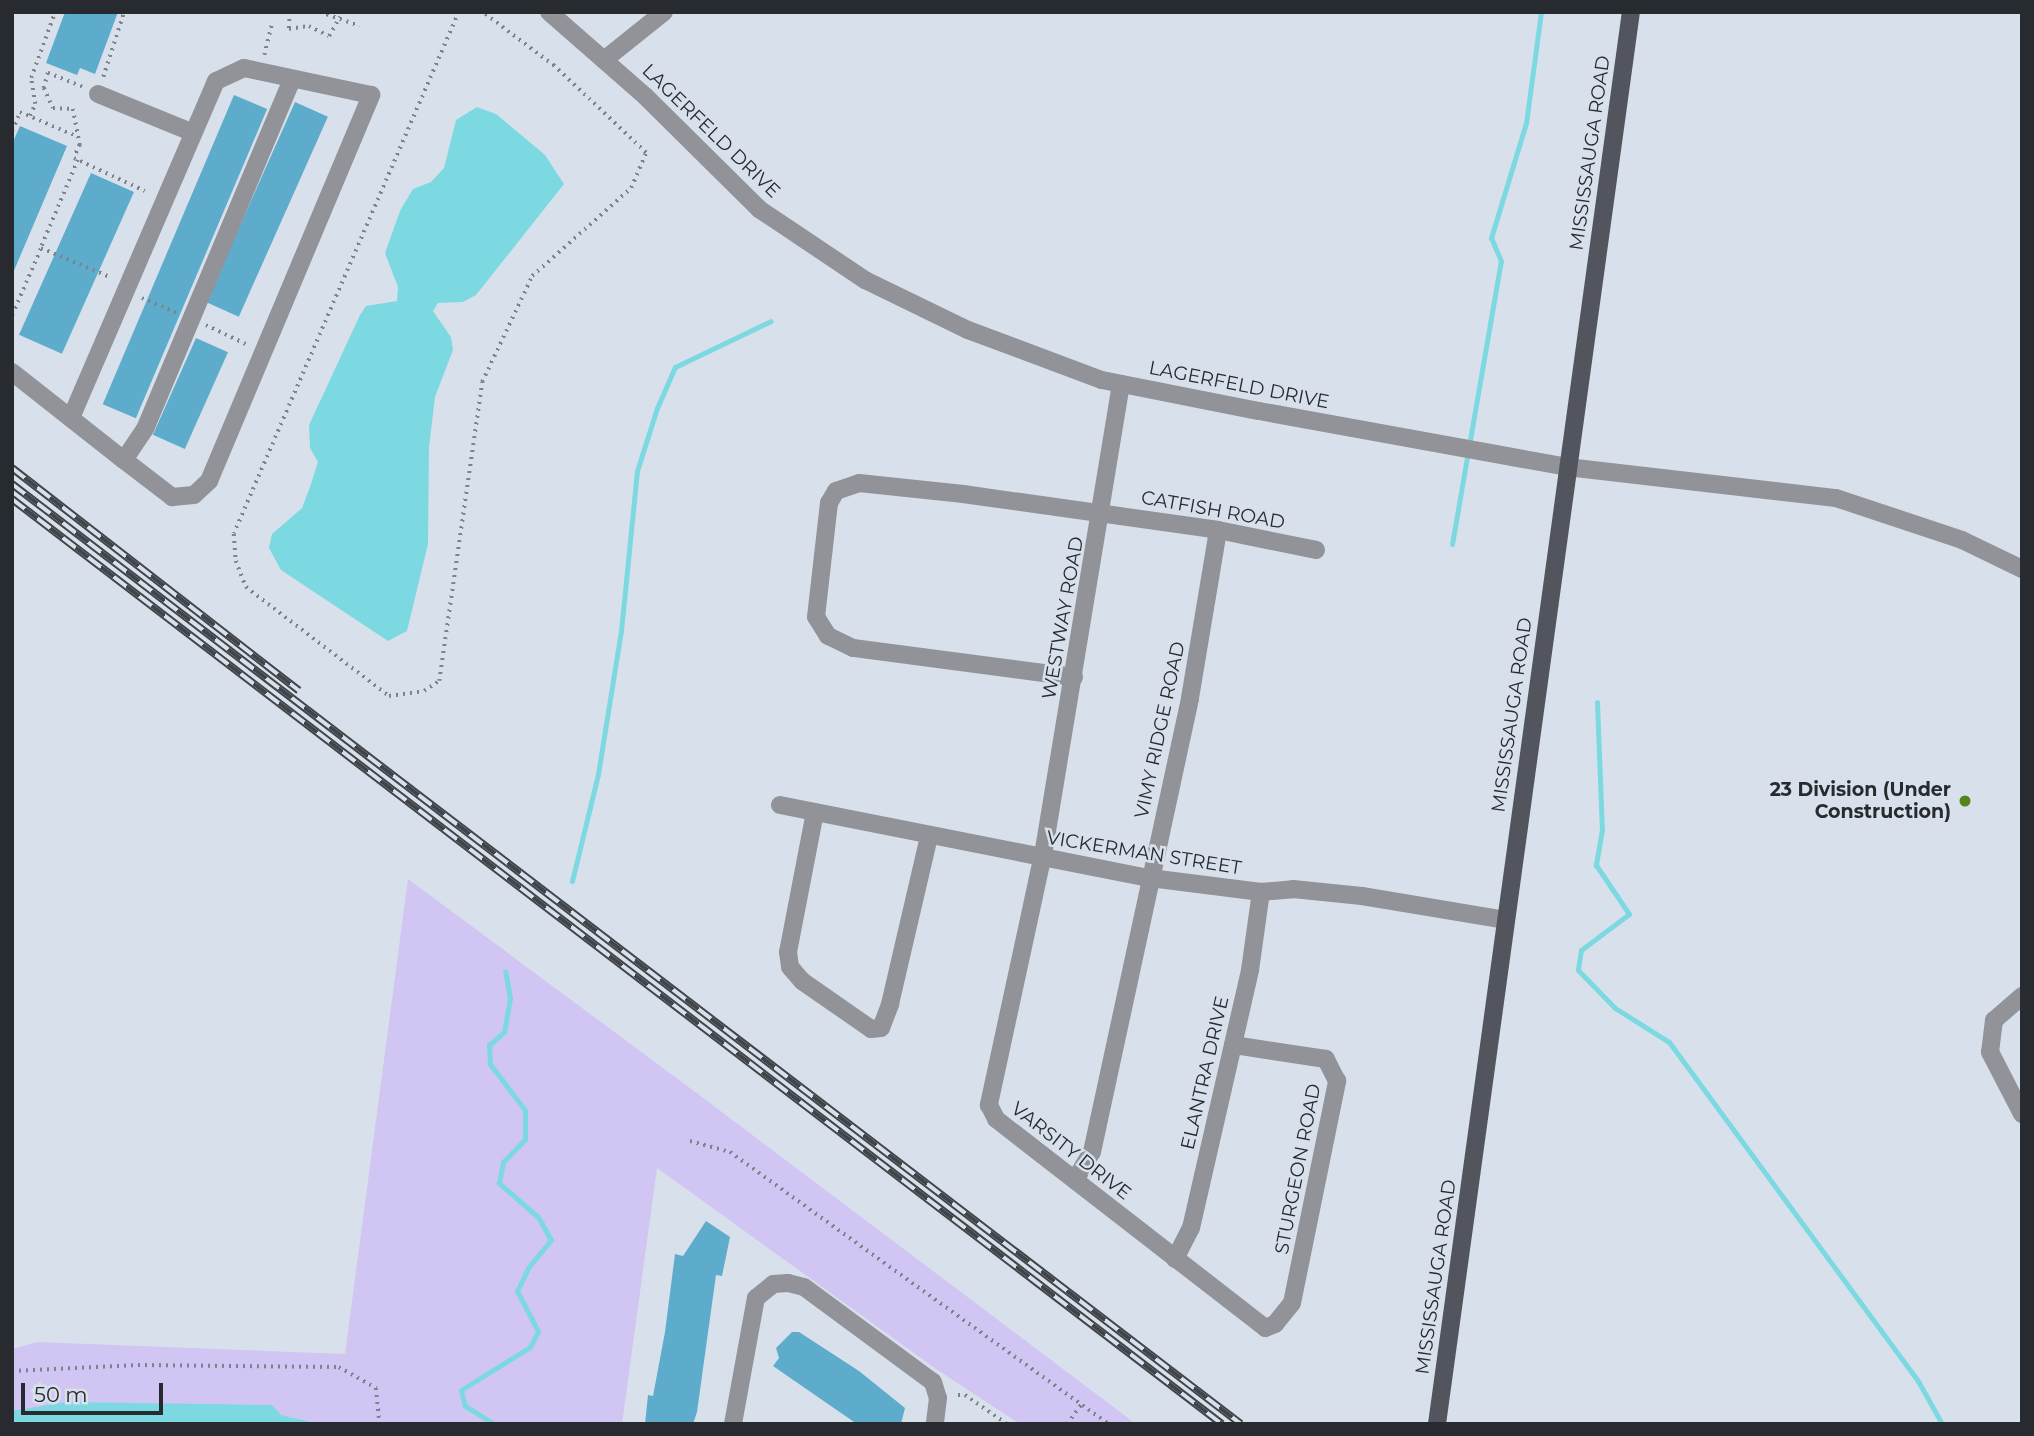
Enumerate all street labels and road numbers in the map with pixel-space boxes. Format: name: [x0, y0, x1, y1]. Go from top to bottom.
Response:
street label: MISSISSAUGA ROAD: [1565, 54, 1615, 252]
street label: LAGERFELD DRIVE: [637, 59, 785, 203]
street label: LAGERFELD DRIVE: [1147, 356, 1331, 414]
street label: CATFISH ROAD: [1139, 486, 1287, 534]
street label: WESTWAY ROAD: [1037, 535, 1089, 701]
street label: MISSISSAUGA ROAD: [1487, 616, 1537, 814]
street label: VIMY RIDGE ROAD: [1130, 640, 1190, 820]
street label: VICKERMAN STREET: [1045, 826, 1243, 880]
street label: ELANTRA DRIVE: [1176, 994, 1234, 1152]
street label: STURGEON ROAD: [1270, 1082, 1326, 1256]
street label: VARSITY DRIVE: [1007, 1097, 1135, 1205]
street label: MISSISSAUGA ROAD: [1411, 1178, 1461, 1376]

